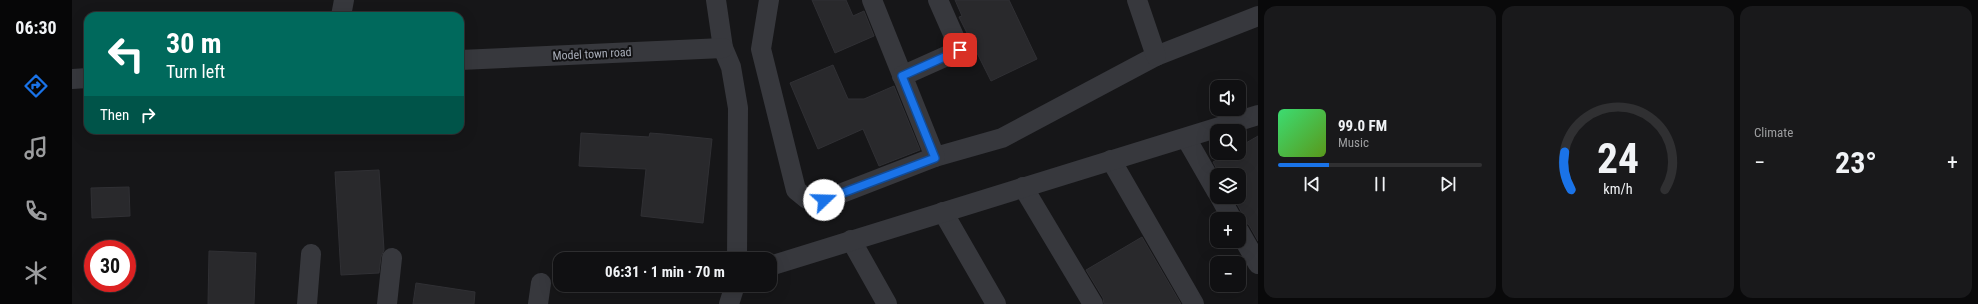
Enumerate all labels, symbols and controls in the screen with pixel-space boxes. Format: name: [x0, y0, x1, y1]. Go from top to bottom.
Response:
text: 06:30: [15, 17, 57, 38]
text: 30 m: [166, 27, 222, 60]
icon: left: [100, 28, 152, 80]
pin: [943, 33, 977, 67]
icon: arrive: [949, 39, 971, 61]
street label: Model town road: [552, 45, 632, 63]
text: Turn left: [166, 61, 225, 82]
icon: directions: [22, 72, 50, 100]
map controls: [1210, 80, 1246, 292]
button: sound: [1210, 80, 1246, 116]
icon: right: [137, 104, 159, 126]
text: Then: [100, 106, 129, 124]
text: 99.0 FM: [1338, 117, 1387, 135]
button: search: [1210, 124, 1246, 160]
text: Climate: [1754, 125, 1793, 140]
icon: music: [22, 134, 50, 162]
text: 24: [1597, 134, 1639, 183]
text: Music: [1338, 135, 1369, 150]
text: 23°: [1835, 145, 1877, 180]
text: −: [1754, 150, 1765, 175]
text: +: [1947, 150, 1958, 175]
button: layers: [1210, 168, 1246, 204]
icon: previous: [1301, 173, 1323, 195]
icon: pause: [1369, 173, 1391, 195]
icon: next: [1437, 173, 1459, 195]
position arrow: [803, 179, 845, 221]
text: km/h: [1603, 181, 1633, 197]
icon: phone: [22, 197, 50, 225]
button: +: [1210, 212, 1246, 248]
speed limit sign: 30: [84, 240, 136, 292]
button: −: [1210, 256, 1246, 292]
icon: climate: [22, 259, 50, 287]
text: 06:31 · 1 min · 70 m: [605, 263, 725, 281]

